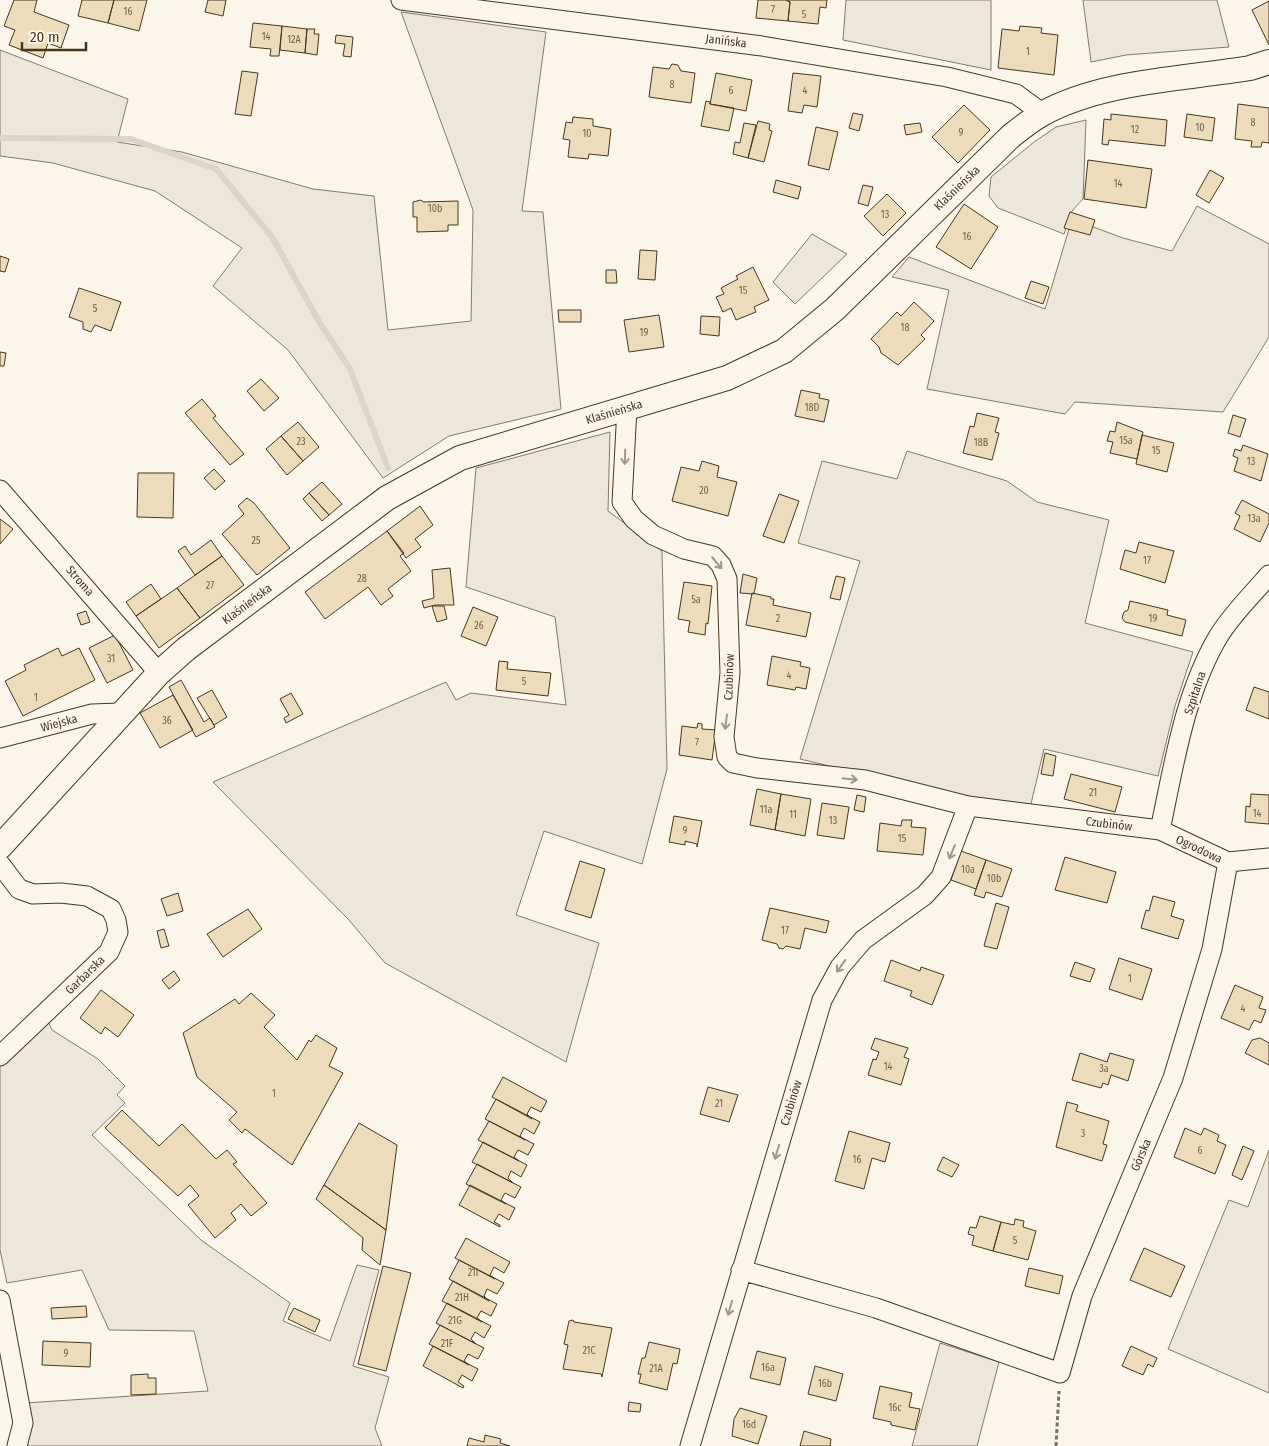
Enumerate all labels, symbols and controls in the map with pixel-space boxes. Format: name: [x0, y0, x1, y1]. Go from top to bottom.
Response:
house number: 7: [771, 4, 775, 16]
house number: 16: [124, 6, 132, 18]
house number: 5: [802, 9, 807, 21]
scale bar: [22, 20, 86, 52]
text: 20 m: [30, 28, 60, 46]
house number: 14: [262, 31, 271, 43]
street label: Janińska: [705, 32, 747, 50]
house number: 12A: [287, 34, 302, 46]
house number: 1: [1026, 46, 1030, 58]
house number: 8: [670, 79, 675, 91]
house number: 6: [729, 85, 734, 97]
house number: 4: [803, 85, 808, 97]
house number: 8: [1251, 117, 1256, 129]
house number: 10: [1195, 122, 1205, 134]
house number: 12: [1131, 124, 1140, 136]
house number: 9: [959, 127, 964, 139]
house number: 10: [582, 128, 592, 140]
street label: Klaśnieńska: [931, 163, 983, 213]
house number: 14: [1114, 178, 1123, 190]
house number: 10b: [428, 203, 442, 215]
house number: 13: [881, 209, 890, 221]
house number: 16: [963, 231, 971, 243]
house number: 15: [739, 285, 748, 297]
house number: 5: [93, 303, 98, 315]
house number: 18: [901, 322, 909, 334]
house number: 19: [640, 327, 649, 339]
street label: Klaśnieńska: [584, 397, 644, 427]
house number: 18D: [805, 402, 820, 414]
house number: 15a: [1119, 435, 1133, 447]
house number: 23: [297, 436, 306, 448]
house number: 18B: [974, 437, 989, 449]
house number: 15: [1152, 445, 1161, 457]
one-way arrow: [620, 448, 629, 464]
house number: 13: [1247, 456, 1256, 468]
house number: 20: [699, 485, 709, 497]
house number: 13a: [1247, 513, 1261, 525]
house number: 25: [252, 535, 261, 547]
house number: 17: [1143, 555, 1151, 567]
one-way arrow: [712, 556, 723, 569]
street label: Stroma: [63, 563, 97, 599]
house number: 28: [357, 573, 367, 585]
house number: 27: [206, 580, 214, 592]
street label: Klaśnieńska: [219, 581, 275, 627]
house number: 5a: [691, 594, 701, 606]
house number: 2: [776, 613, 781, 625]
house number: 19: [1149, 613, 1158, 625]
house number: 26: [474, 620, 484, 632]
house number: 31: [107, 653, 115, 665]
street label: Czubinów: [721, 653, 737, 701]
street label: Szpitalna: [1181, 669, 1209, 717]
house number: 4: [787, 670, 792, 682]
house number: 5: [522, 676, 527, 688]
house number: 1: [34, 692, 38, 704]
street label: Wiejska: [39, 711, 79, 735]
one-way arrow: [721, 714, 731, 730]
house number: 36: [162, 715, 172, 727]
house number: 7: [695, 737, 699, 749]
one-way arrow: [842, 774, 858, 784]
house number: 21: [1089, 787, 1097, 799]
house number: 11a: [760, 804, 772, 816]
house number: 14: [1253, 808, 1262, 820]
house number: 11: [789, 809, 797, 821]
street label: Czubinów: [1085, 814, 1133, 834]
house number: 13: [829, 815, 838, 827]
house number: 9: [683, 825, 688, 837]
street label: Ogrodowa: [1174, 832, 1225, 866]
house number: 15: [898, 833, 907, 845]
one-way arrow: [946, 844, 956, 859]
house number: 10a: [961, 864, 975, 876]
house number: 10b: [987, 873, 1001, 885]
house number: 17: [781, 925, 789, 937]
street label: Garbarska: [62, 953, 108, 997]
one-way arrow: [836, 959, 846, 973]
house number: 1: [1128, 973, 1132, 985]
house number: 4: [1241, 1003, 1246, 1015]
house number: 14: [884, 1061, 893, 1073]
house number: 3a: [1099, 1063, 1109, 1075]
street label: Czubinów: [777, 1078, 805, 1127]
house number: 1: [272, 1088, 276, 1100]
house number: 21: [715, 1098, 723, 1110]
house number: 3: [1081, 1128, 1086, 1140]
street label: Górska: [1128, 1137, 1154, 1173]
one-way arrow: [771, 1144, 781, 1160]
house number: 6: [1198, 1145, 1203, 1157]
house number: 16: [853, 1154, 861, 1166]
house number: 5: [1013, 1235, 1018, 1247]
house number: 21I: [468, 1267, 478, 1279]
house number: 21H: [455, 1292, 469, 1304]
one-way arrow: [725, 1300, 735, 1316]
house number: 21G: [448, 1315, 462, 1327]
house number: 21F: [441, 1338, 454, 1350]
house number: 21C: [582, 1345, 596, 1357]
house number: 9: [64, 1348, 69, 1360]
house number: 16a: [761, 1362, 775, 1374]
house number: 21A: [649, 1363, 663, 1375]
house number: 16b: [818, 1378, 832, 1390]
house number: 16c: [888, 1402, 902, 1414]
house number: 16d: [742, 1419, 756, 1431]

